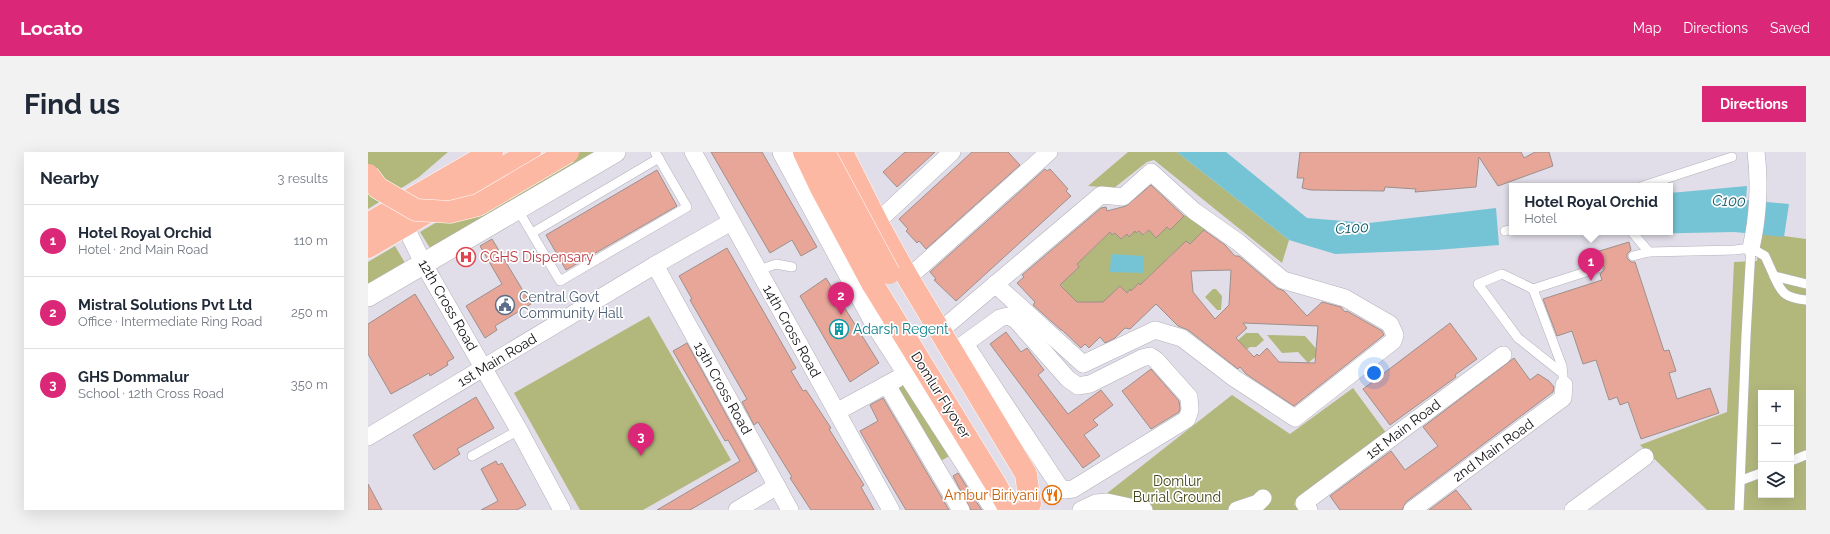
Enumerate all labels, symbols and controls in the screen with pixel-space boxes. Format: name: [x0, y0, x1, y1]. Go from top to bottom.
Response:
text: Locato: [20, 17, 83, 39]
text: Map: [1633, 20, 1661, 36]
text: Directions: [1683, 20, 1748, 36]
text: Saved: [1770, 20, 1810, 36]
button: Directions: [1702, 86, 1806, 122]
text: Find us: [24, 88, 120, 121]
text: Nearby: [40, 168, 99, 188]
text: 3 results: [278, 171, 328, 186]
popup: [1509, 183, 1673, 235]
water label: C100: [1712, 191, 1746, 211]
text: Hotel Royal Orchid: [1524, 193, 1658, 211]
text: Hotel: [1524, 211, 1557, 226]
water label: C100: [1335, 218, 1369, 238]
text: Hotel Royal Orchid: [78, 224, 212, 242]
text: 1: [50, 233, 56, 248]
text: 110 m: [294, 233, 328, 248]
text: Hotel · 2nd Main Road: [78, 242, 208, 257]
hospital icon: CGHS Dispensary: [455, 246, 477, 268]
pin: 1: [1578, 248, 1604, 281]
place label: CGHS Dispensary: [480, 249, 594, 265]
street label: 12th Cross Road: [415, 256, 481, 354]
street label: 14th Cross Road: [760, 282, 824, 380]
pin: 2: [828, 282, 854, 315]
place label: Central Govt Community Hall: [519, 289, 623, 321]
public building icon: Central Govt Community Hall: [494, 294, 516, 316]
text: Mistral Solutions Pvt Ltd: [78, 296, 252, 314]
text: 2: [49, 305, 57, 320]
text: 250 m: [291, 305, 328, 320]
text: Office · Intermediate Ring Road: [78, 314, 262, 329]
building icon: Adarsh Regent: [828, 318, 850, 340]
place label: Adarsh Regent: [853, 321, 949, 337]
street label: 1st Main Road: [455, 330, 539, 390]
street label: 13th Cross Road: [691, 339, 755, 437]
street label: Domlur Flyover: [908, 349, 974, 441]
your location: [1364, 363, 1384, 383]
text: GHS Dommalur: [78, 368, 189, 386]
text: 3: [49, 377, 57, 392]
text: 350 m: [291, 377, 328, 392]
text: School · 12th Cross Road: [78, 386, 224, 401]
map controls: [1758, 390, 1794, 498]
button: +: [1758, 390, 1794, 426]
street label: 1st Main Road: [1363, 396, 1443, 462]
street label: 2nd Main Road: [1449, 415, 1537, 485]
pin: 3: [628, 423, 654, 456]
button: −: [1758, 426, 1794, 462]
button: layers: [1758, 462, 1794, 498]
park label: Domlur Burial Ground: [1133, 473, 1221, 505]
restaurant icon: Ambur Biriyani: [1041, 484, 1063, 506]
place label: Ambur Biriyani: [944, 487, 1038, 503]

